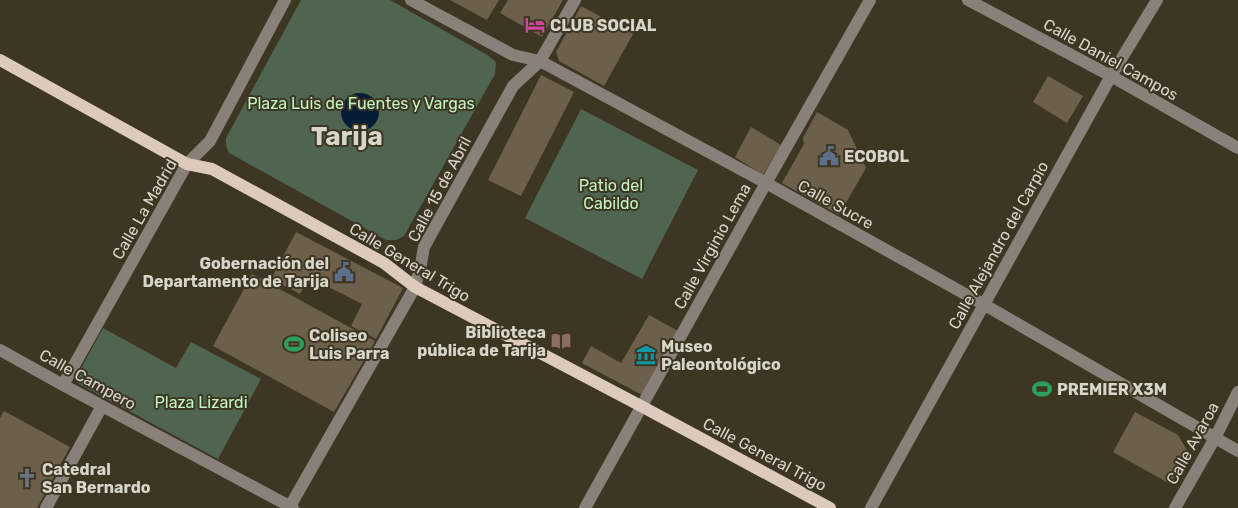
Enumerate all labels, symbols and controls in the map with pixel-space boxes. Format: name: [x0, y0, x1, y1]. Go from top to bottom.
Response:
hotel icon: CLUB SOCIAL: [524, 14, 546, 36]
street label: Calle Daniel Campos: [1040, 15, 1181, 104]
place label: CLUB SOCIAL: [550, 16, 657, 35]
park label: Plaza Luis de Fuentes y Vargas: [247, 94, 475, 113]
district label: Tarija: [311, 121, 383, 152]
street label: Calle 15 de Abril: [404, 133, 475, 245]
public building icon: ECOBOL: [818, 145, 840, 167]
place label: ECOBOL: [844, 147, 909, 166]
street label: Calle La Madrid: [108, 156, 181, 263]
street label: Calle Alejandro del Carpio: [944, 158, 1053, 332]
park label: Patio del Cabildo: [579, 176, 643, 213]
street label: Calle Sucre: [795, 176, 877, 233]
street label: Calle Virginio Lema: [670, 180, 755, 312]
street label: Calle General Trigo: [346, 219, 474, 306]
place label: Gobernación del Departamento de Tarija: [142, 254, 329, 291]
public building icon: Gobernación del Departamento de Tarija: [333, 261, 355, 283]
place label: Biblioteca pública de Tarija: [417, 323, 546, 360]
place label: Coliseo Luis Parra: [309, 326, 389, 363]
library icon: Biblioteca pública de Tarija: [550, 330, 572, 352]
sports icon: Coliseo Luis Parra: [283, 333, 305, 355]
place label: Museo Paleontológico: [661, 337, 781, 374]
museum icon: Museo Paleontológico: [635, 344, 657, 366]
street label: Calle Campero: [36, 345, 139, 414]
sports icon: PREMIER X3M: [1031, 378, 1053, 400]
place label: PREMIER X3M: [1057, 380, 1167, 399]
park label: Plaza Lizardi: [154, 393, 248, 412]
street label: Calle Avaroa: [1162, 399, 1223, 488]
street label: Calle General Trigo: [700, 414, 830, 495]
place label: Catedral San Bernardo: [42, 460, 151, 497]
church icon: Catedral San Bernardo: [16, 467, 38, 489]

